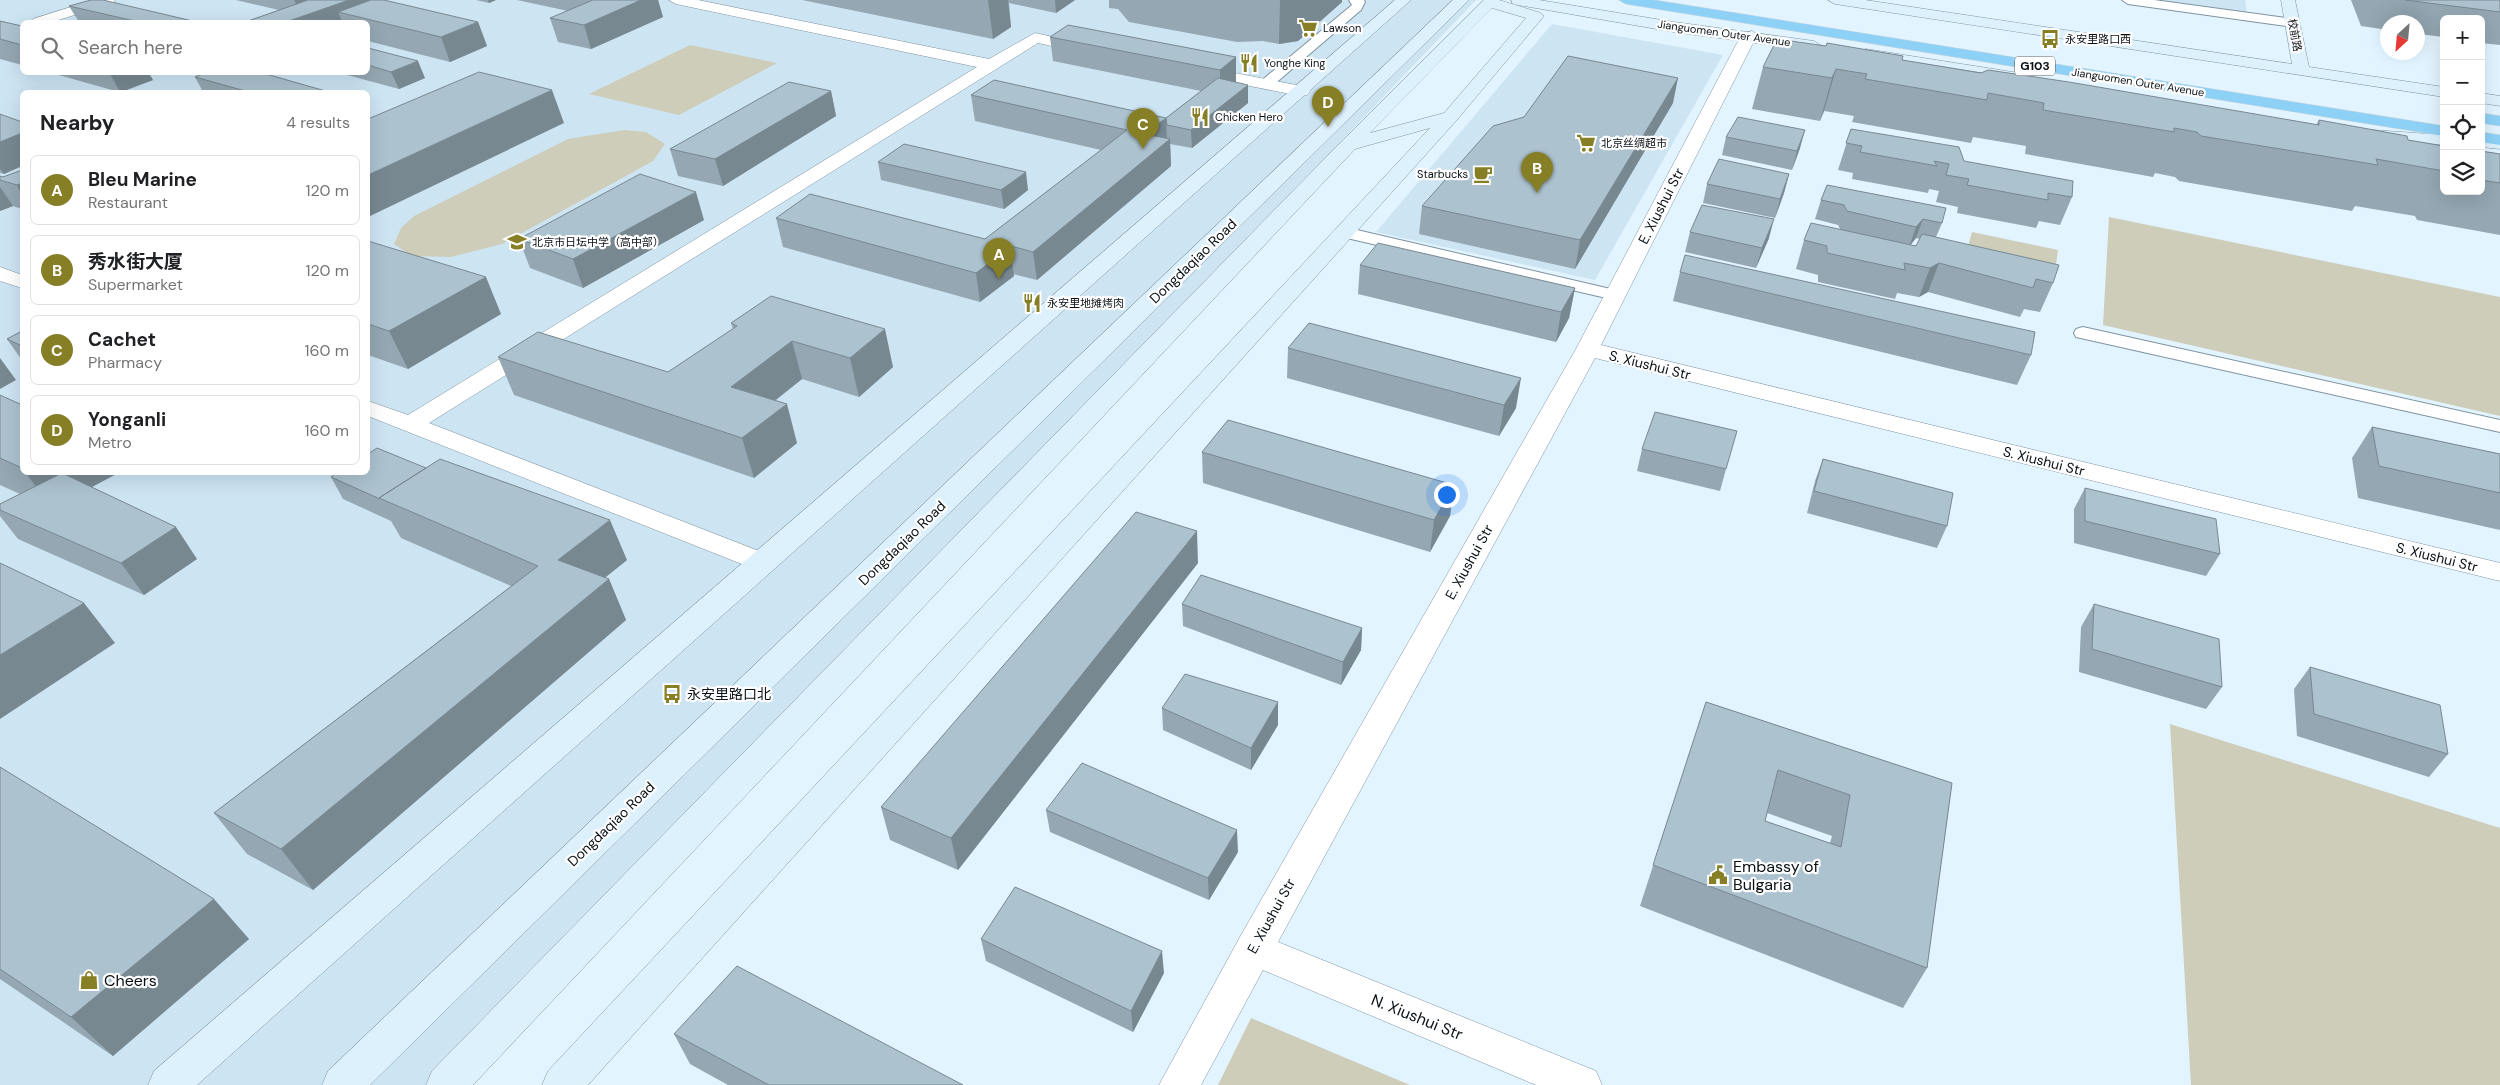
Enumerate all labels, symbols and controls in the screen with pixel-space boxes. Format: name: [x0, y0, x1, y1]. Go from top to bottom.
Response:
north arrow: [2380, 15, 2425, 60]
map controls: [2440, 15, 2485, 195]
button: +: [2440, 15, 2485, 60]
supermarket icon: Lawson: [1297, 17, 1319, 39]
street label: Jianguomen Outer Avenue: [1657, 17, 1791, 49]
street label: 校前路: [2285, 17, 2305, 53]
search box: [20, 20, 370, 75]
place label: Lawson: [1323, 21, 1361, 35]
bus stop icon: 永安里路口西: [2039, 28, 2061, 50]
place label: 永安里路口西: [2065, 32, 2131, 46]
icon: search: [38, 34, 66, 62]
text: Search here: [78, 35, 183, 60]
restaurant icon: Yonghe King: [1238, 52, 1260, 74]
place label: Yonghe King: [1264, 56, 1325, 70]
road number: G103: [2015, 56, 2055, 76]
button: −: [2440, 60, 2485, 105]
street label: Jianguomen Outer Avenue: [2071, 65, 2205, 99]
pin: D: [1312, 86, 1344, 127]
button: locate: [2440, 105, 2485, 150]
restaurant icon: Chicken Hero: [1189, 106, 1211, 128]
pin: C: [1127, 108, 1159, 149]
text: Nearby: [40, 109, 114, 137]
place label: Chicken Hero: [1215, 110, 1283, 124]
text: 4 results: [286, 112, 350, 133]
supermarket icon: 北京丝绸超市: [1575, 132, 1597, 154]
place label: 北京丝绸超市: [1601, 136, 1667, 150]
button: layers: [2440, 150, 2485, 195]
pin: B: [1521, 152, 1553, 193]
cafe icon: Starbucks: [1472, 163, 1494, 185]
street label: E. Xiushui Str: [1634, 165, 1688, 247]
text: Bleu Marine: [88, 167, 197, 192]
place label: Starbucks: [1417, 167, 1468, 181]
text: A: [51, 180, 63, 201]
text: 120 m: [305, 180, 349, 201]
text: Restaurant: [88, 192, 168, 213]
street label: Dongdaqiao Road: [1146, 215, 1240, 307]
school or university icon: 北京市日坛中学（高中部）: [506, 231, 528, 253]
place label: 北京市日坛中学（高中部）: [532, 235, 664, 249]
pin: A: [983, 238, 1015, 279]
text: 秀水街大厦: [88, 249, 183, 274]
text: B: [52, 260, 62, 281]
text: 120 m: [305, 260, 349, 281]
text: Supermarket: [88, 274, 183, 295]
restaurant icon: 永安里地摊烤肉: [1021, 292, 1043, 314]
place label: 永安里地摊烤肉: [1047, 296, 1124, 310]
text: Cachet: [88, 327, 156, 352]
text: C: [51, 340, 63, 361]
text: 160 m: [305, 340, 349, 361]
street label: S. Xiushui Str: [1607, 346, 1693, 384]
text: Pharmacy: [88, 352, 162, 373]
text: Yonganli: [88, 407, 166, 432]
text: D: [51, 420, 63, 441]
text: 160 m: [305, 420, 349, 441]
text: Metro: [88, 432, 132, 453]
street label: S. Xiushui Str: [2001, 442, 2087, 480]
your location: [1434, 482, 1460, 508]
street label: Dongdaqiao Road: [855, 497, 949, 589]
street label: E. Xiushui Str: [1441, 521, 1497, 603]
street label: S. Xiushui Str: [2394, 538, 2480, 576]
bus stop icon: 永安里路口北: [661, 683, 683, 705]
place label: 永安里路口北: [687, 685, 771, 703]
street label: Dongdaqiao Road: [564, 778, 658, 870]
place label: Embassy of Bulgaria: [1733, 856, 1819, 895]
public building icon: Embassy of Bulgaria: [1707, 864, 1729, 886]
street label: E. Xiushui Str: [1243, 875, 1299, 957]
shop icon: Cheers: [78, 969, 100, 991]
place label: Cheers: [104, 970, 157, 991]
street label: N. Xiushui Str: [1368, 989, 1466, 1045]

